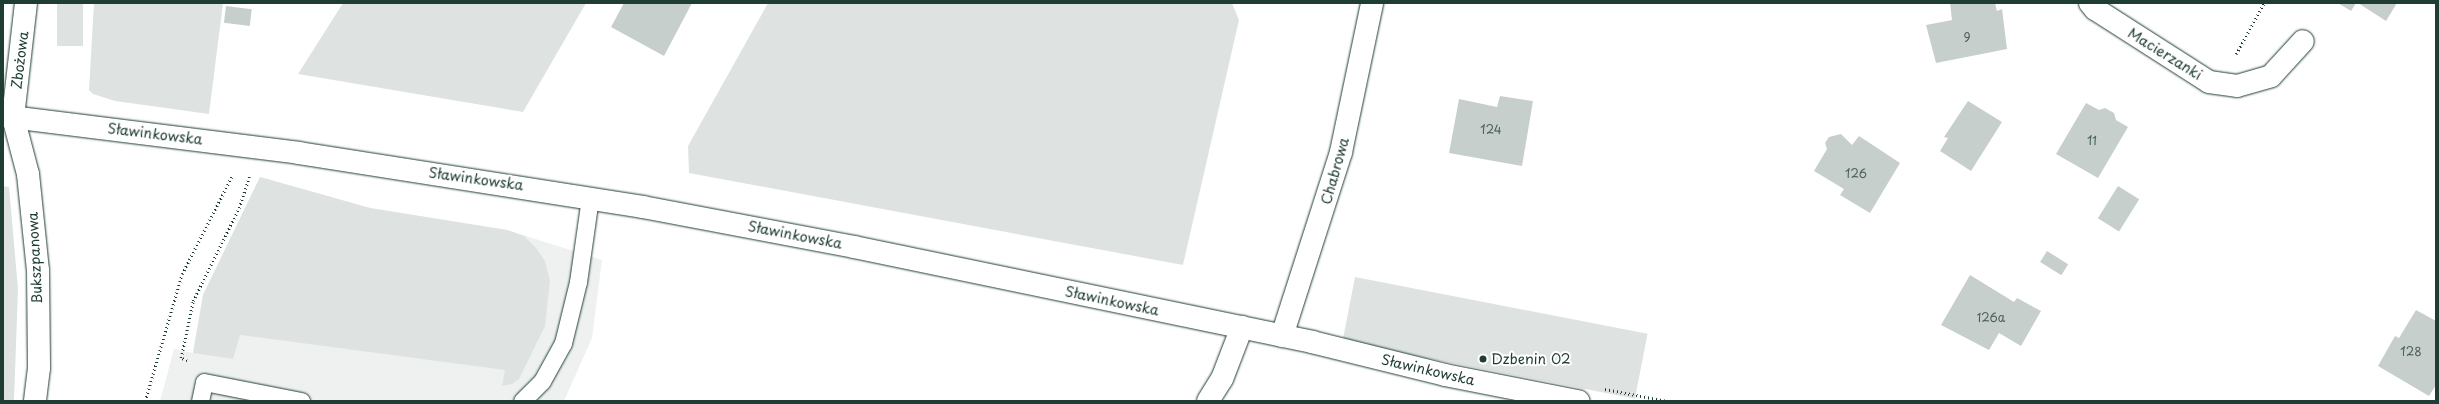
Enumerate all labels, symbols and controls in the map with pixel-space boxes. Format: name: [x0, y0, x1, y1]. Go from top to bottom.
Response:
street label: Macierzanki: [2125, 25, 2205, 83]
street label: Zbożowa: [8, 30, 32, 90]
house number: 9: [1963, 31, 1971, 45]
street label: Sławinkowska: [107, 120, 203, 148]
house number: 124: [1480, 123, 1502, 137]
house number: 11: [2087, 134, 2097, 148]
street label: Chabrowa: [1317, 136, 1353, 206]
street label: Sławinkowska: [428, 164, 524, 194]
house number: 126: [1845, 167, 1867, 181]
street label: Bukszpanowa: [24, 212, 46, 304]
street label: Sławinkowska: [747, 218, 843, 252]
street label: Sławinkowska: [1064, 283, 1160, 319]
house number: 126a: [1977, 311, 2005, 325]
house number: 128: [2400, 345, 2422, 359]
street label: Sławinkowska: [1380, 351, 1476, 389]
place label: Dzbenin 02: [1491, 351, 1570, 367]
marker: Dzbenin 02: [1478, 354, 1488, 364]

